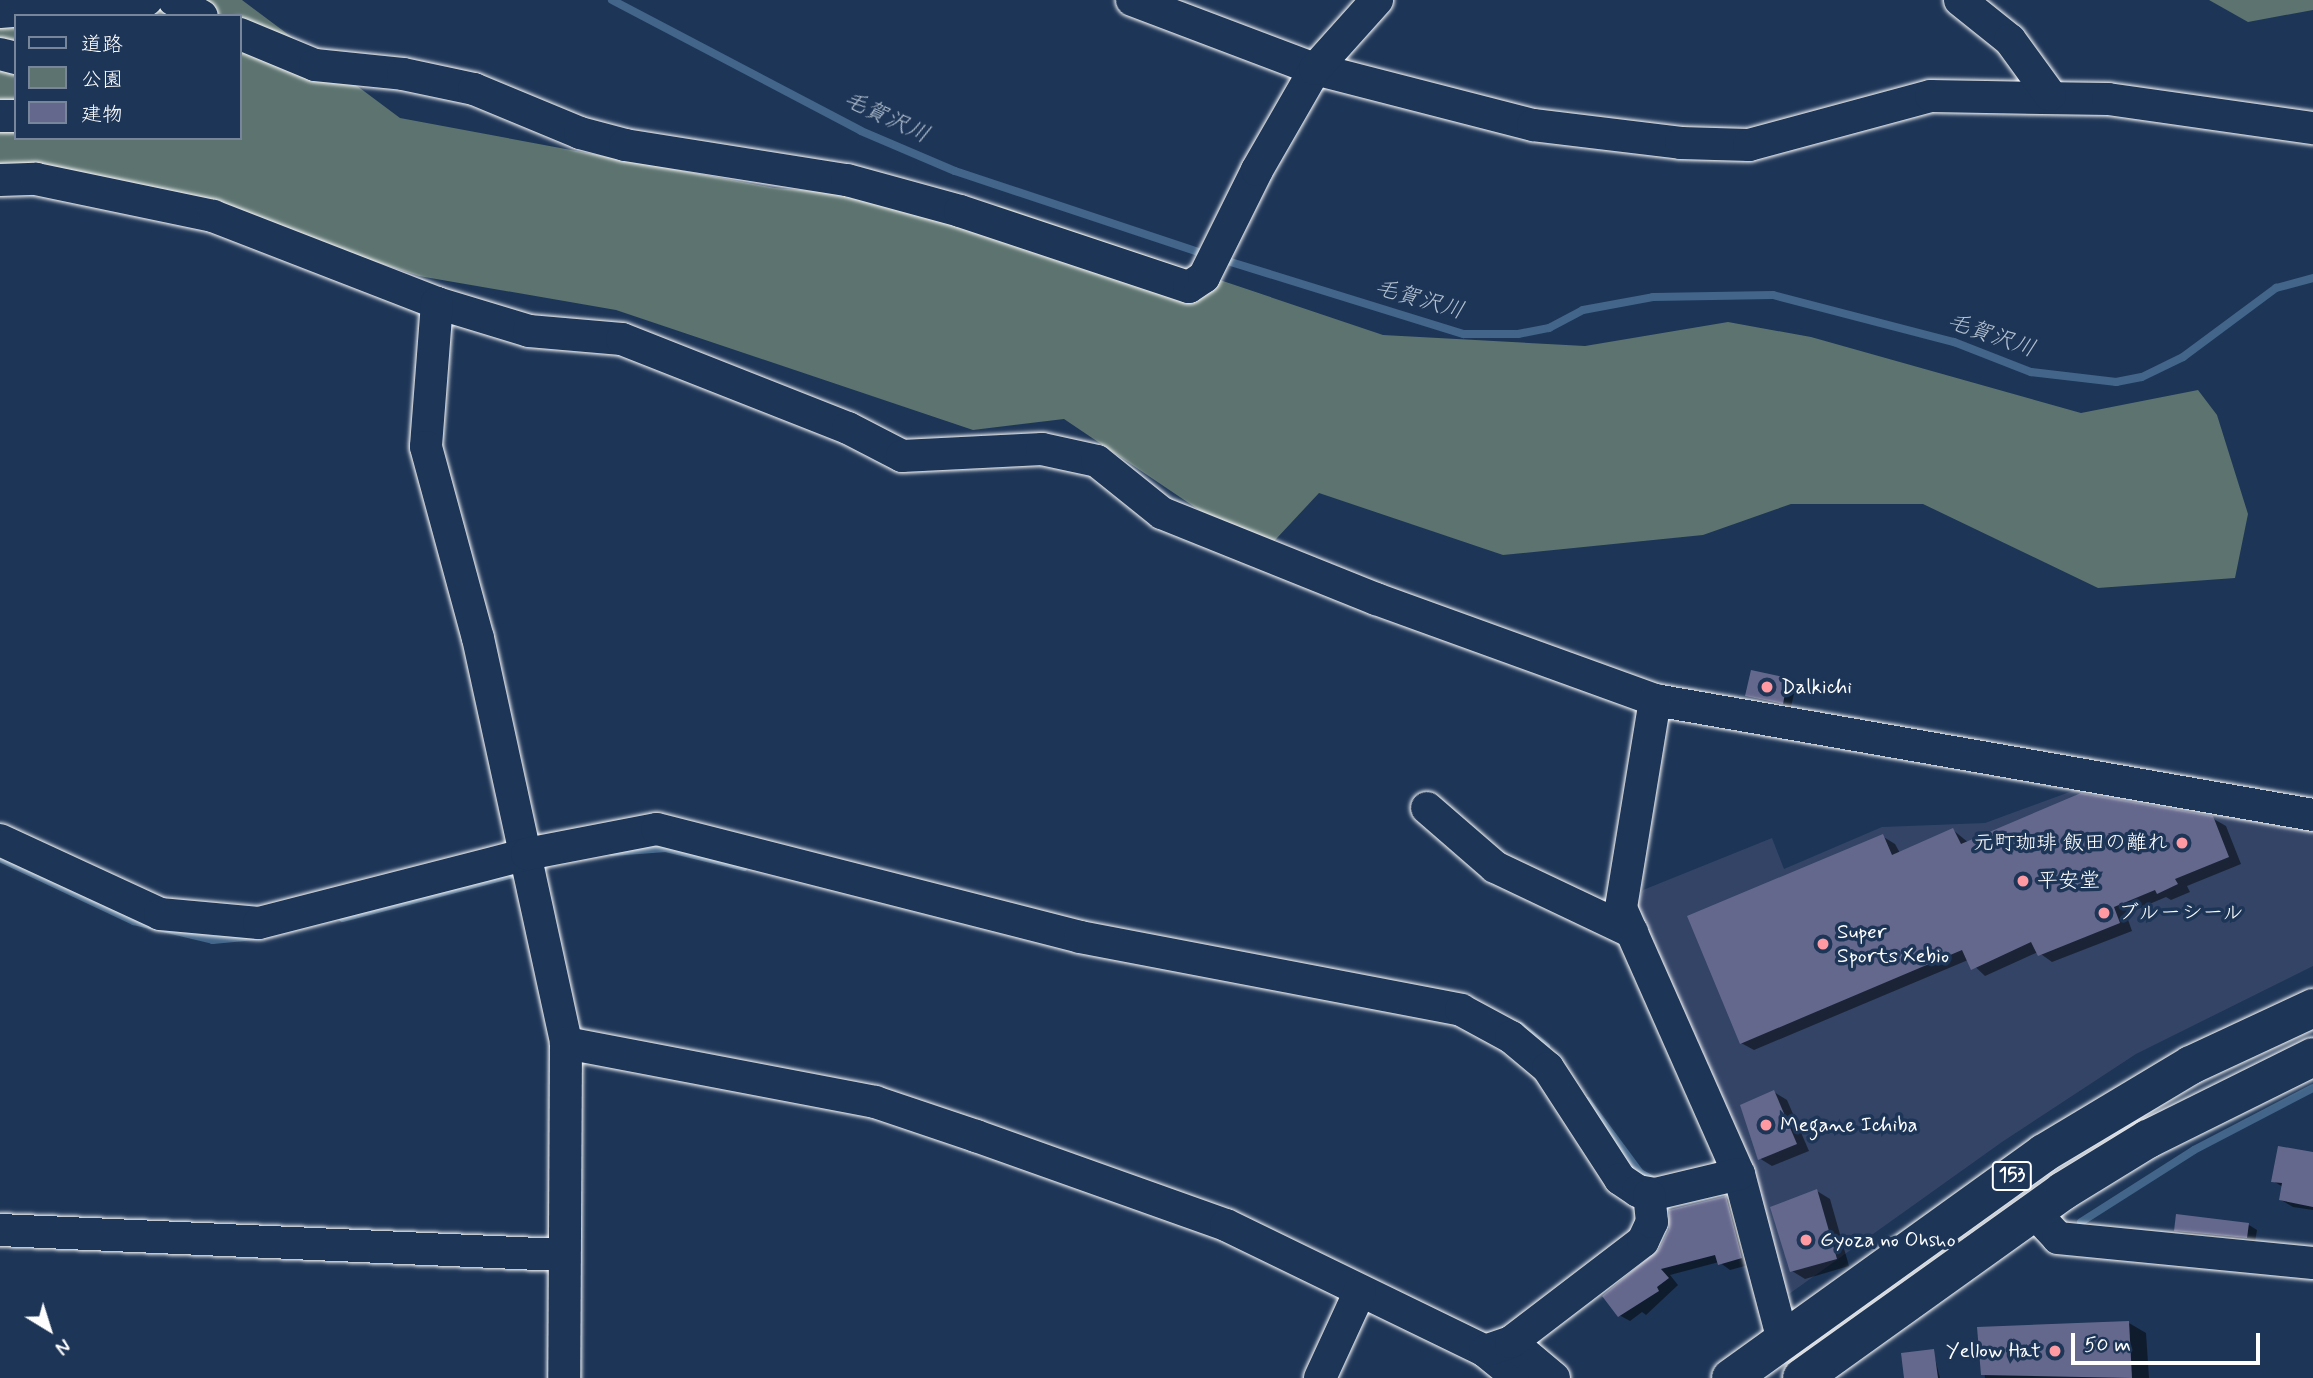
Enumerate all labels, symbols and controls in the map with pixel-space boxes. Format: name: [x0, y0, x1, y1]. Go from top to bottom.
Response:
legend: [14, 14, 242, 140]
text: 道路: [81, 31, 123, 59]
text: 公園: [81, 66, 123, 94]
water label: 毛賀沢川: [838, 86, 934, 150]
text: 建物: [81, 101, 123, 129]
water label: 毛賀沢川: [1371, 274, 1467, 326]
water label: 毛賀沢川: [1943, 308, 2039, 364]
place label: Dalkichi: [1781, 674, 1852, 700]
marker: Dalkichi: [1759, 679, 1775, 695]
place label: 元町珈琲 飯田の離れ: [1973, 830, 2168, 856]
marker: 元町珈琲 飯田の離れ: [2174, 835, 2190, 851]
place label: 平安堂: [2037, 868, 2100, 894]
marker: 平安堂: [2015, 873, 2031, 889]
place label: ブルーシール: [2118, 900, 2245, 926]
marker: ブルーシール: [2096, 905, 2112, 921]
place label: Super Sports Xebio: [1837, 919, 1952, 969]
marker: Super Sports Xebio: [1815, 936, 1831, 952]
place label: Megane Ichiba: [1780, 1112, 1918, 1138]
marker: Megane Ichiba: [1758, 1117, 1774, 1133]
road number: 153: [1991, 1160, 2033, 1192]
place label: Gyoza no Ohsho: [1820, 1227, 1956, 1253]
marker: Gyoza no Ohsho: [1798, 1232, 1814, 1248]
north arrow: [14, 1294, 84, 1364]
scale bar: [2075, 1318, 2264, 1362]
text: 50 m: [2084, 1331, 2131, 1359]
text: N: [50, 1332, 75, 1360]
place label: Yellow Hat: [1948, 1338, 2041, 1364]
marker: Yellow Hat: [2047, 1343, 2063, 1359]

